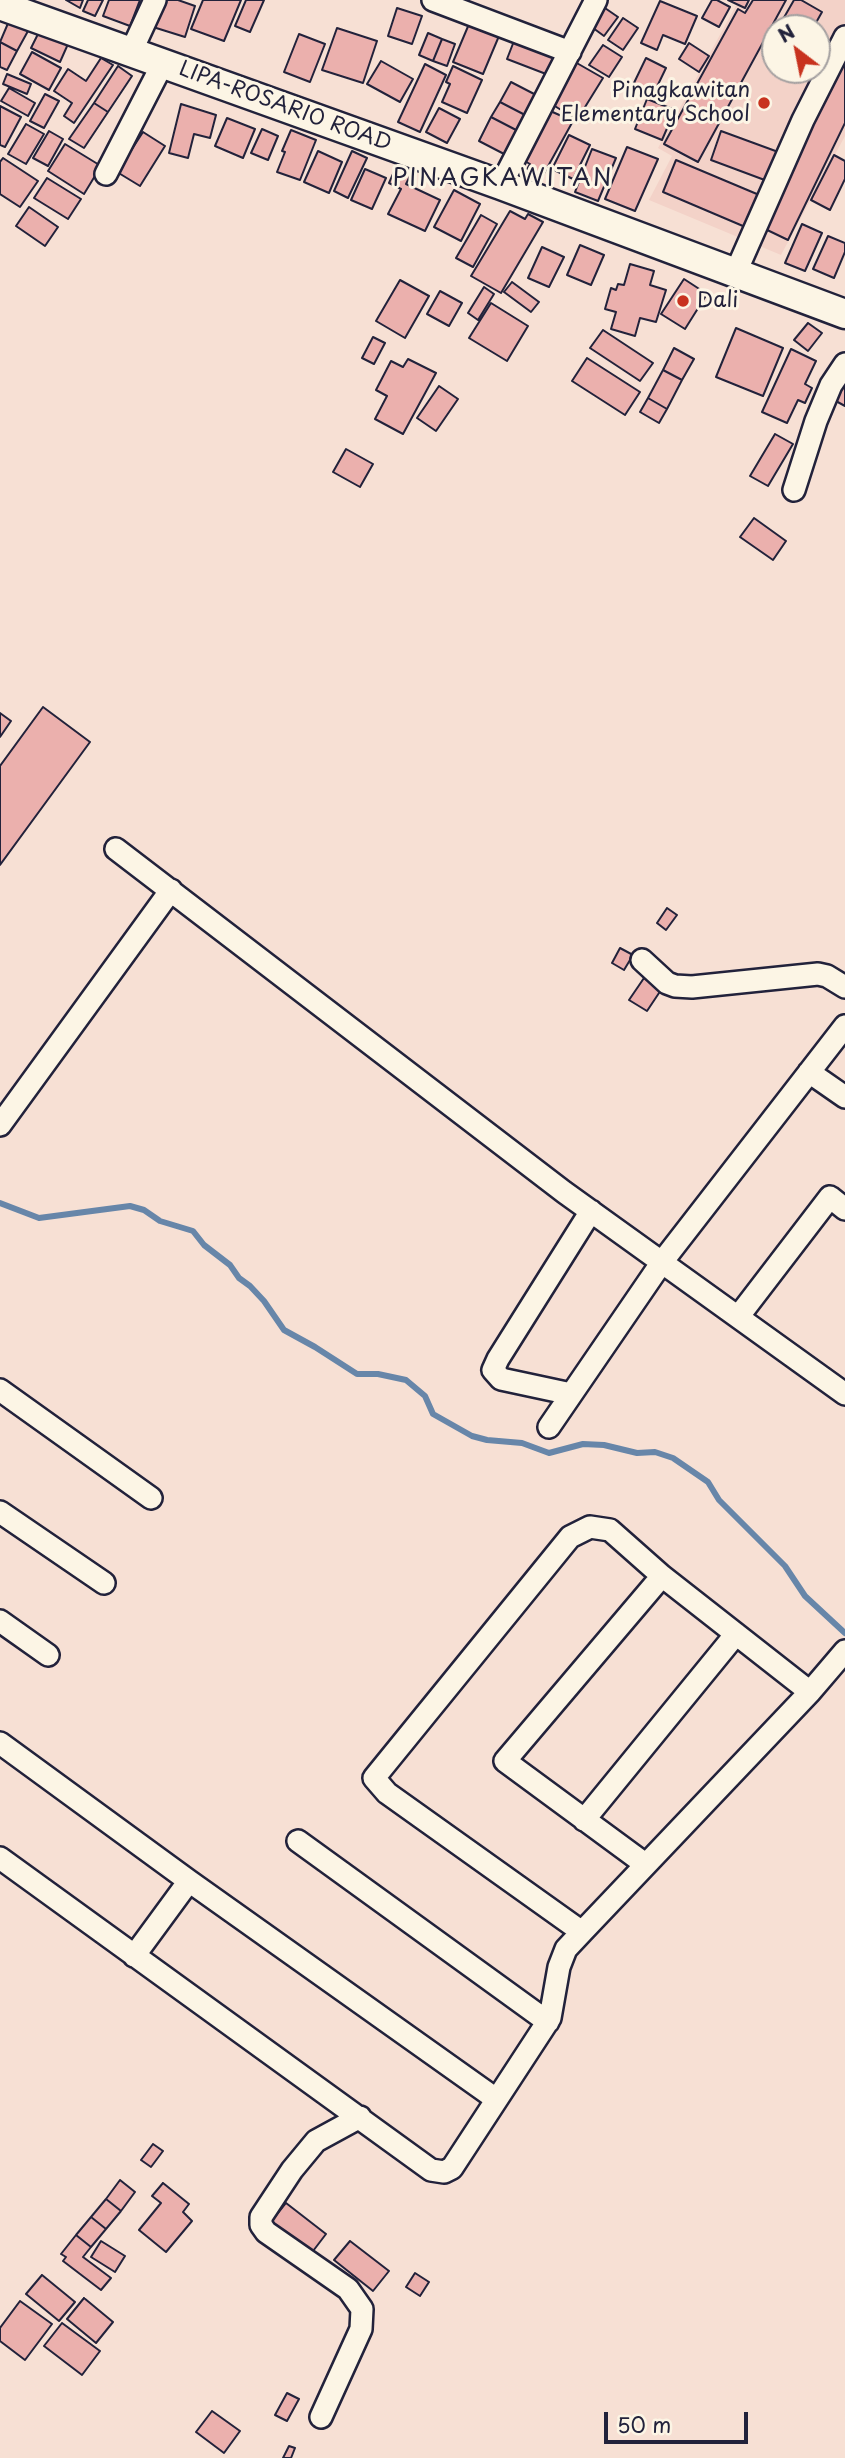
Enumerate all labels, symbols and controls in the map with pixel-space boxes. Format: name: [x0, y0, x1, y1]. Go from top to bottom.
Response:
north arrow: [761, 14, 831, 84]
text: N: [772, 17, 800, 49]
street label: LIPA-ROSARIO ROAD: [175, 57, 395, 157]
place label: Pinagkawitan Elementary School: [561, 78, 750, 128]
marker: Pinagkawitan Elementary School: [756, 95, 772, 111]
district label: PINAGKAWITAN: [394, 165, 612, 193]
place label: Dali: [697, 288, 738, 314]
marker: Dali: [675, 293, 691, 309]
scale bar: [607, 2398, 750, 2442]
text: 50 m: [617, 2408, 671, 2440]

